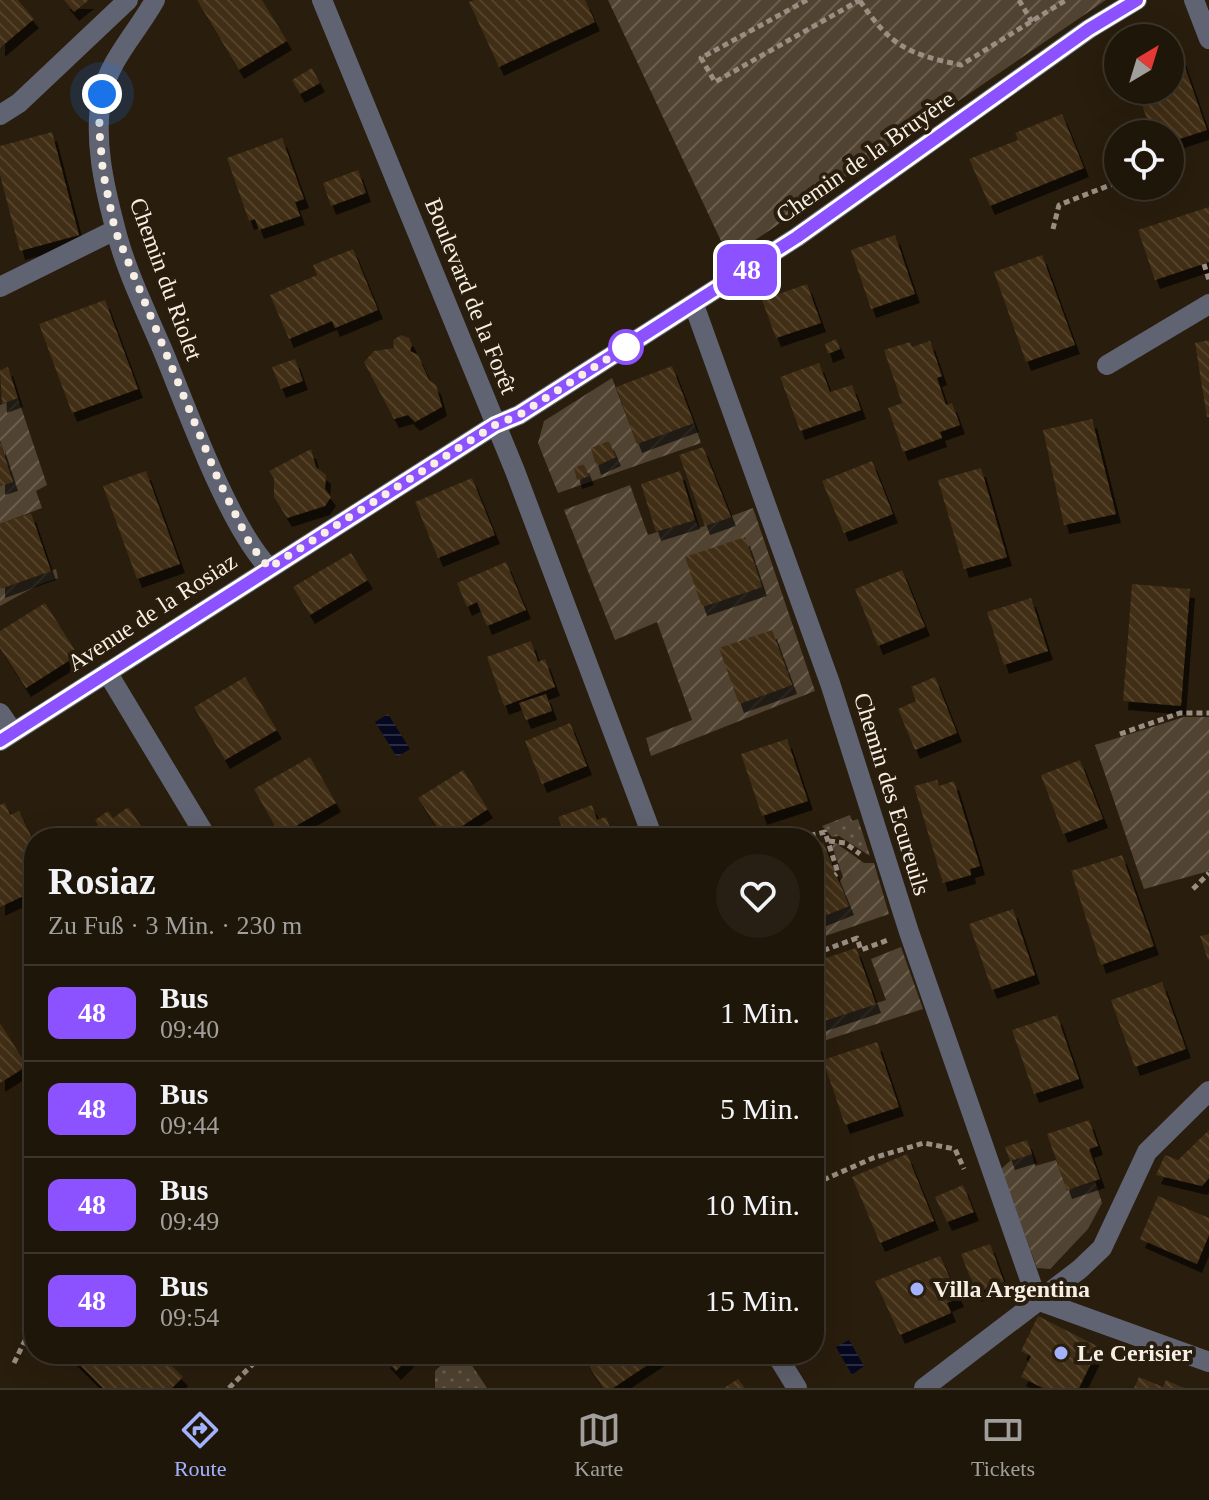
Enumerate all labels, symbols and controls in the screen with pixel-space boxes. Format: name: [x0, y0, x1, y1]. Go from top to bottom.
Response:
north arrow: [1104, 24, 1184, 104]
map controls: [1104, 24, 1184, 200]
your location: [82, 74, 122, 114]
street label: Chemin de la Bruyère: [771, 86, 959, 228]
button: locate: [1104, 120, 1184, 200]
street label: Chemin du Riolet: [125, 194, 208, 364]
street label: Boulevard de la Forêt: [420, 194, 522, 398]
line badge: 48: [711, 244, 783, 296]
text: 48: [733, 254, 761, 285]
unlabelled marker: [609, 330, 643, 364]
street label: Avenue de la Rosiaz: [63, 548, 241, 676]
street label: Chemin des Ecureuils: [849, 689, 935, 899]
button: heart: [716, 854, 800, 938]
text: Rosiaz: [48, 860, 156, 902]
text: Zu Fuß · 3 Min. · 230 m: [48, 911, 302, 940]
text: Bus: [160, 981, 208, 1014]
text: 1 Min.: [720, 996, 800, 1029]
text: 48: [78, 997, 106, 1028]
text: 09:40: [160, 1015, 219, 1044]
text: Bus: [160, 1077, 208, 1110]
text: 5 Min.: [720, 1092, 800, 1125]
text: 48: [78, 1093, 106, 1124]
text: 09:44: [160, 1111, 219, 1140]
text: Bus: [160, 1173, 208, 1206]
text: 10 Min.: [705, 1188, 800, 1221]
text: 48: [78, 1189, 106, 1220]
text: 09:49: [160, 1207, 219, 1236]
text: Bus: [160, 1269, 208, 1302]
place label: Villa Argentina: [933, 1276, 1090, 1302]
marker: Villa Argentina: [908, 1280, 926, 1298]
text: 15 Min.: [705, 1284, 800, 1317]
text: 48: [78, 1285, 106, 1316]
text: 09:54: [160, 1303, 219, 1332]
place label: Le Cerisier: [1077, 1340, 1193, 1366]
marker: Le Cerisier: [1052, 1344, 1070, 1362]
tab: Route: [174, 1408, 226, 1482]
tab: Karte: [574, 1408, 623, 1482]
tab: Tickets: [971, 1408, 1035, 1482]

